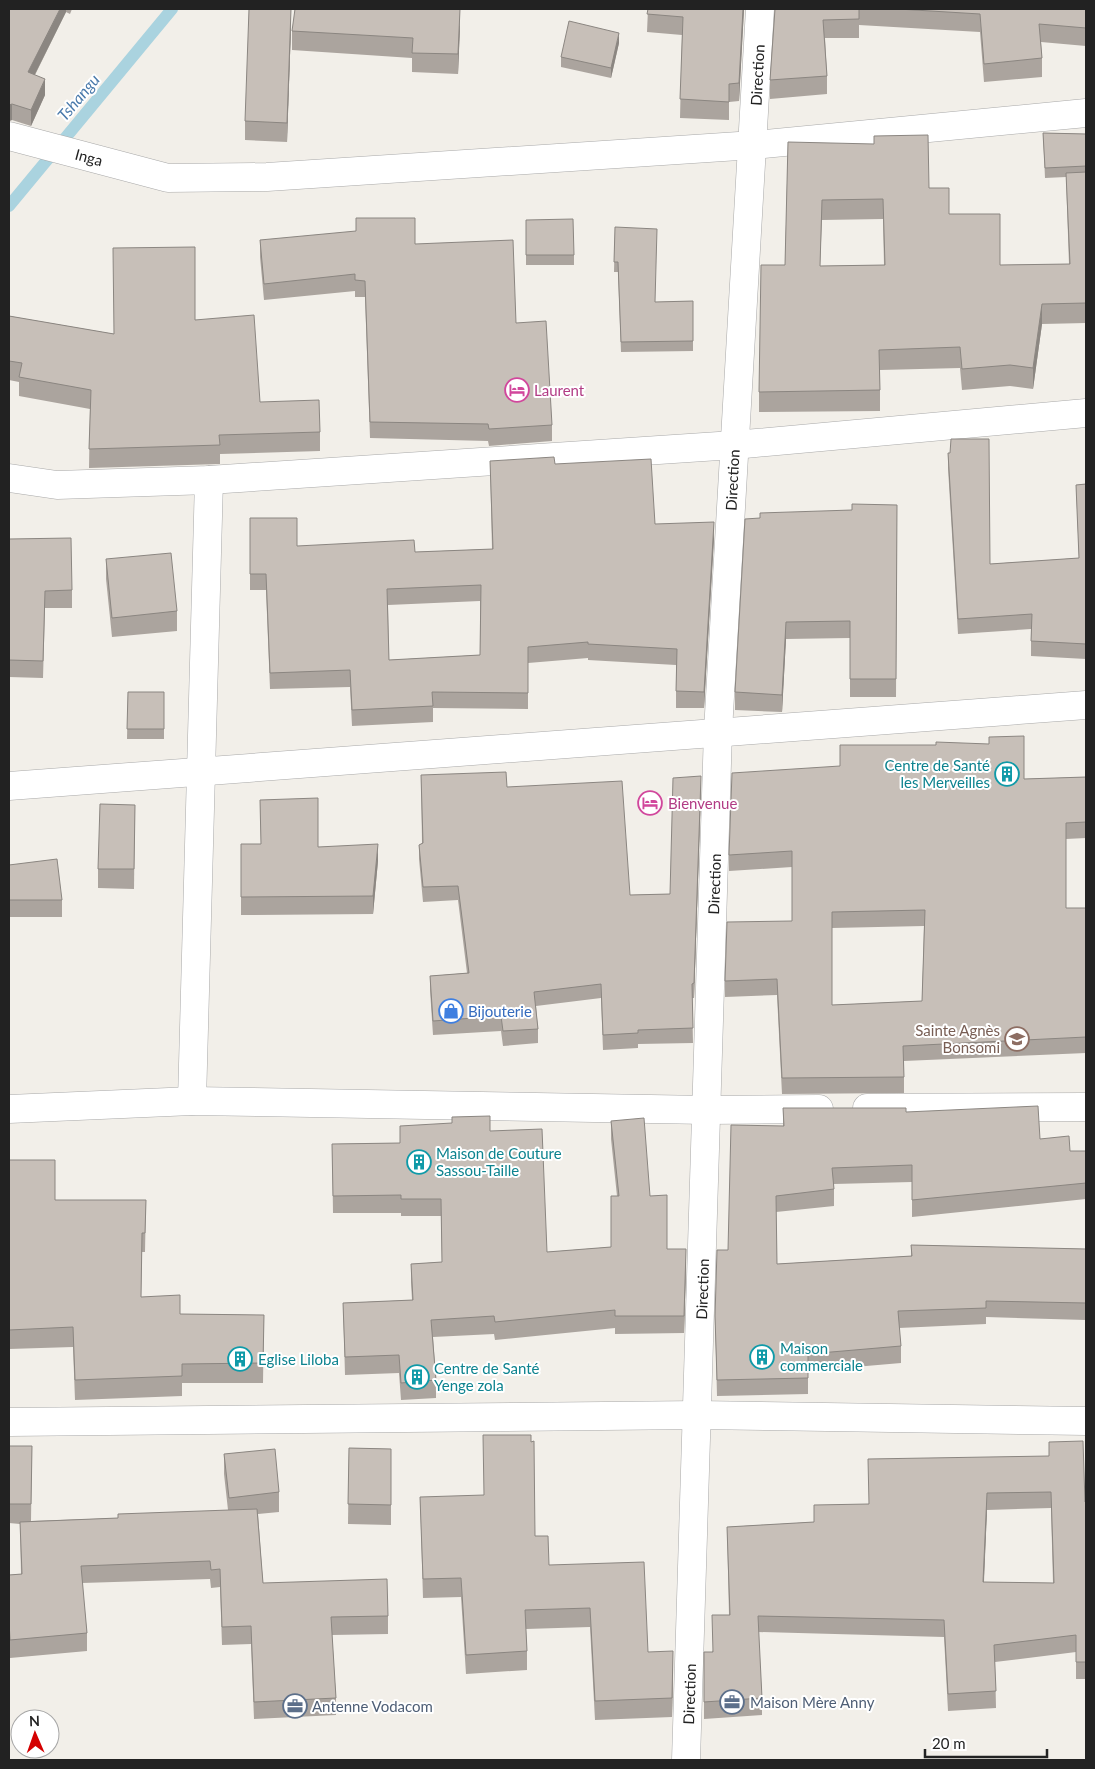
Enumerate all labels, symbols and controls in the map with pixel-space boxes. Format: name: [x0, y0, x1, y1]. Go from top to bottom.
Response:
street label: Direction: [746, 44, 768, 106]
water label: Tshangu: [53, 70, 103, 124]
street label: Inga: [73, 145, 105, 169]
hotel icon: Laurent: [504, 377, 530, 403]
place label: Laurent: [534, 381, 585, 399]
street label: Direction: [721, 449, 743, 511]
place label: Centre de Santé les Merveilles: [884, 756, 990, 791]
building icon: Centre de Santé les Merveilles: [994, 761, 1020, 787]
hotel icon: Bienvenue: [637, 790, 663, 816]
place label: Bienvenue: [668, 794, 737, 812]
street label: Direction: [704, 853, 724, 915]
shop icon: Bijouterie: [438, 998, 464, 1024]
place label: Bijouterie: [468, 1002, 532, 1020]
place label: Sainte Agnès Bonsomi: [915, 1021, 1000, 1056]
school or university icon: Sainte Agnès Bonsomi: [1004, 1026, 1030, 1052]
place label: Maison de Couture Sassou-Taille: [436, 1144, 562, 1179]
building icon: Maison de Couture Sassou-Taille: [406, 1149, 432, 1175]
street label: Direction: [692, 1258, 712, 1320]
place label: Maison commerciale: [780, 1339, 863, 1374]
building icon: Maison commerciale: [749, 1344, 775, 1370]
building icon: Eglise Liloba: [227, 1346, 253, 1372]
place label: Eglise Liloba: [258, 1350, 339, 1368]
place label: Centre de Santé Yenge zola: [434, 1359, 540, 1394]
building icon: Centre de Santé Yenge zola: [404, 1364, 430, 1390]
street label: Direction: [679, 1663, 699, 1725]
office icon: Maison Mère Anny: [719, 1689, 745, 1715]
office icon: Antenne Vodacom: [282, 1693, 308, 1719]
place label: Maison Mère Anny: [750, 1693, 875, 1711]
place label: Antenne Vodacom: [312, 1697, 433, 1715]
north arrow: [10, 1709, 60, 1759]
text: N: [29, 1712, 40, 1729]
scale bar: [925, 1726, 1048, 1758]
text: 20 m: [932, 1734, 966, 1752]

